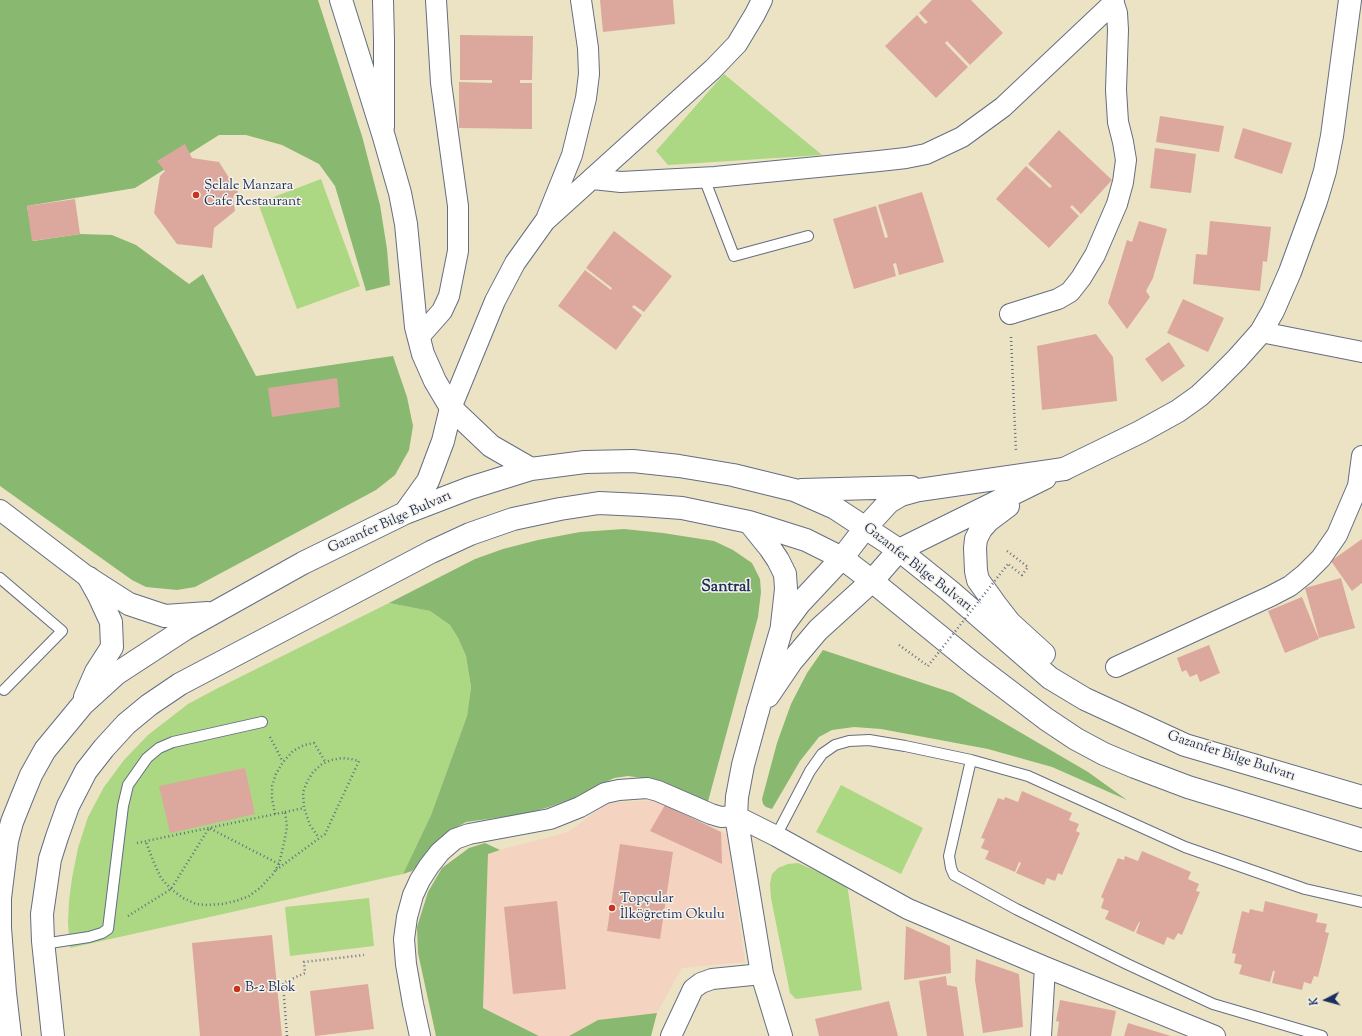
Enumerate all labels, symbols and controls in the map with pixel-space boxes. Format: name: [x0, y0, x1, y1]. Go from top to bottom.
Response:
place label: Şelale Manzara Cafe Restaurant: [204, 179, 301, 212]
marker: Şelale Manzara Cafe Restaurant: [191, 190, 201, 200]
street label: Gazanfer Bilge Bulvarı: [326, 488, 454, 558]
street label: Gazanfer Bilge Bulvarı: [859, 520, 975, 616]
district label: Santral: [701, 578, 751, 598]
street label: Gazanfer Bilge Bulvarı: [1165, 728, 1297, 786]
place label: Topçular İlköğretim Okulu: [620, 892, 725, 924]
marker: Topçular İlköğretim Okulu: [607, 903, 617, 913]
north arrow: [1306, 980, 1346, 1020]
place label: B-2 Blok: [245, 981, 296, 997]
marker: B-2 Blok: [232, 984, 242, 994]
text: K: [1306, 996, 1322, 1006]

